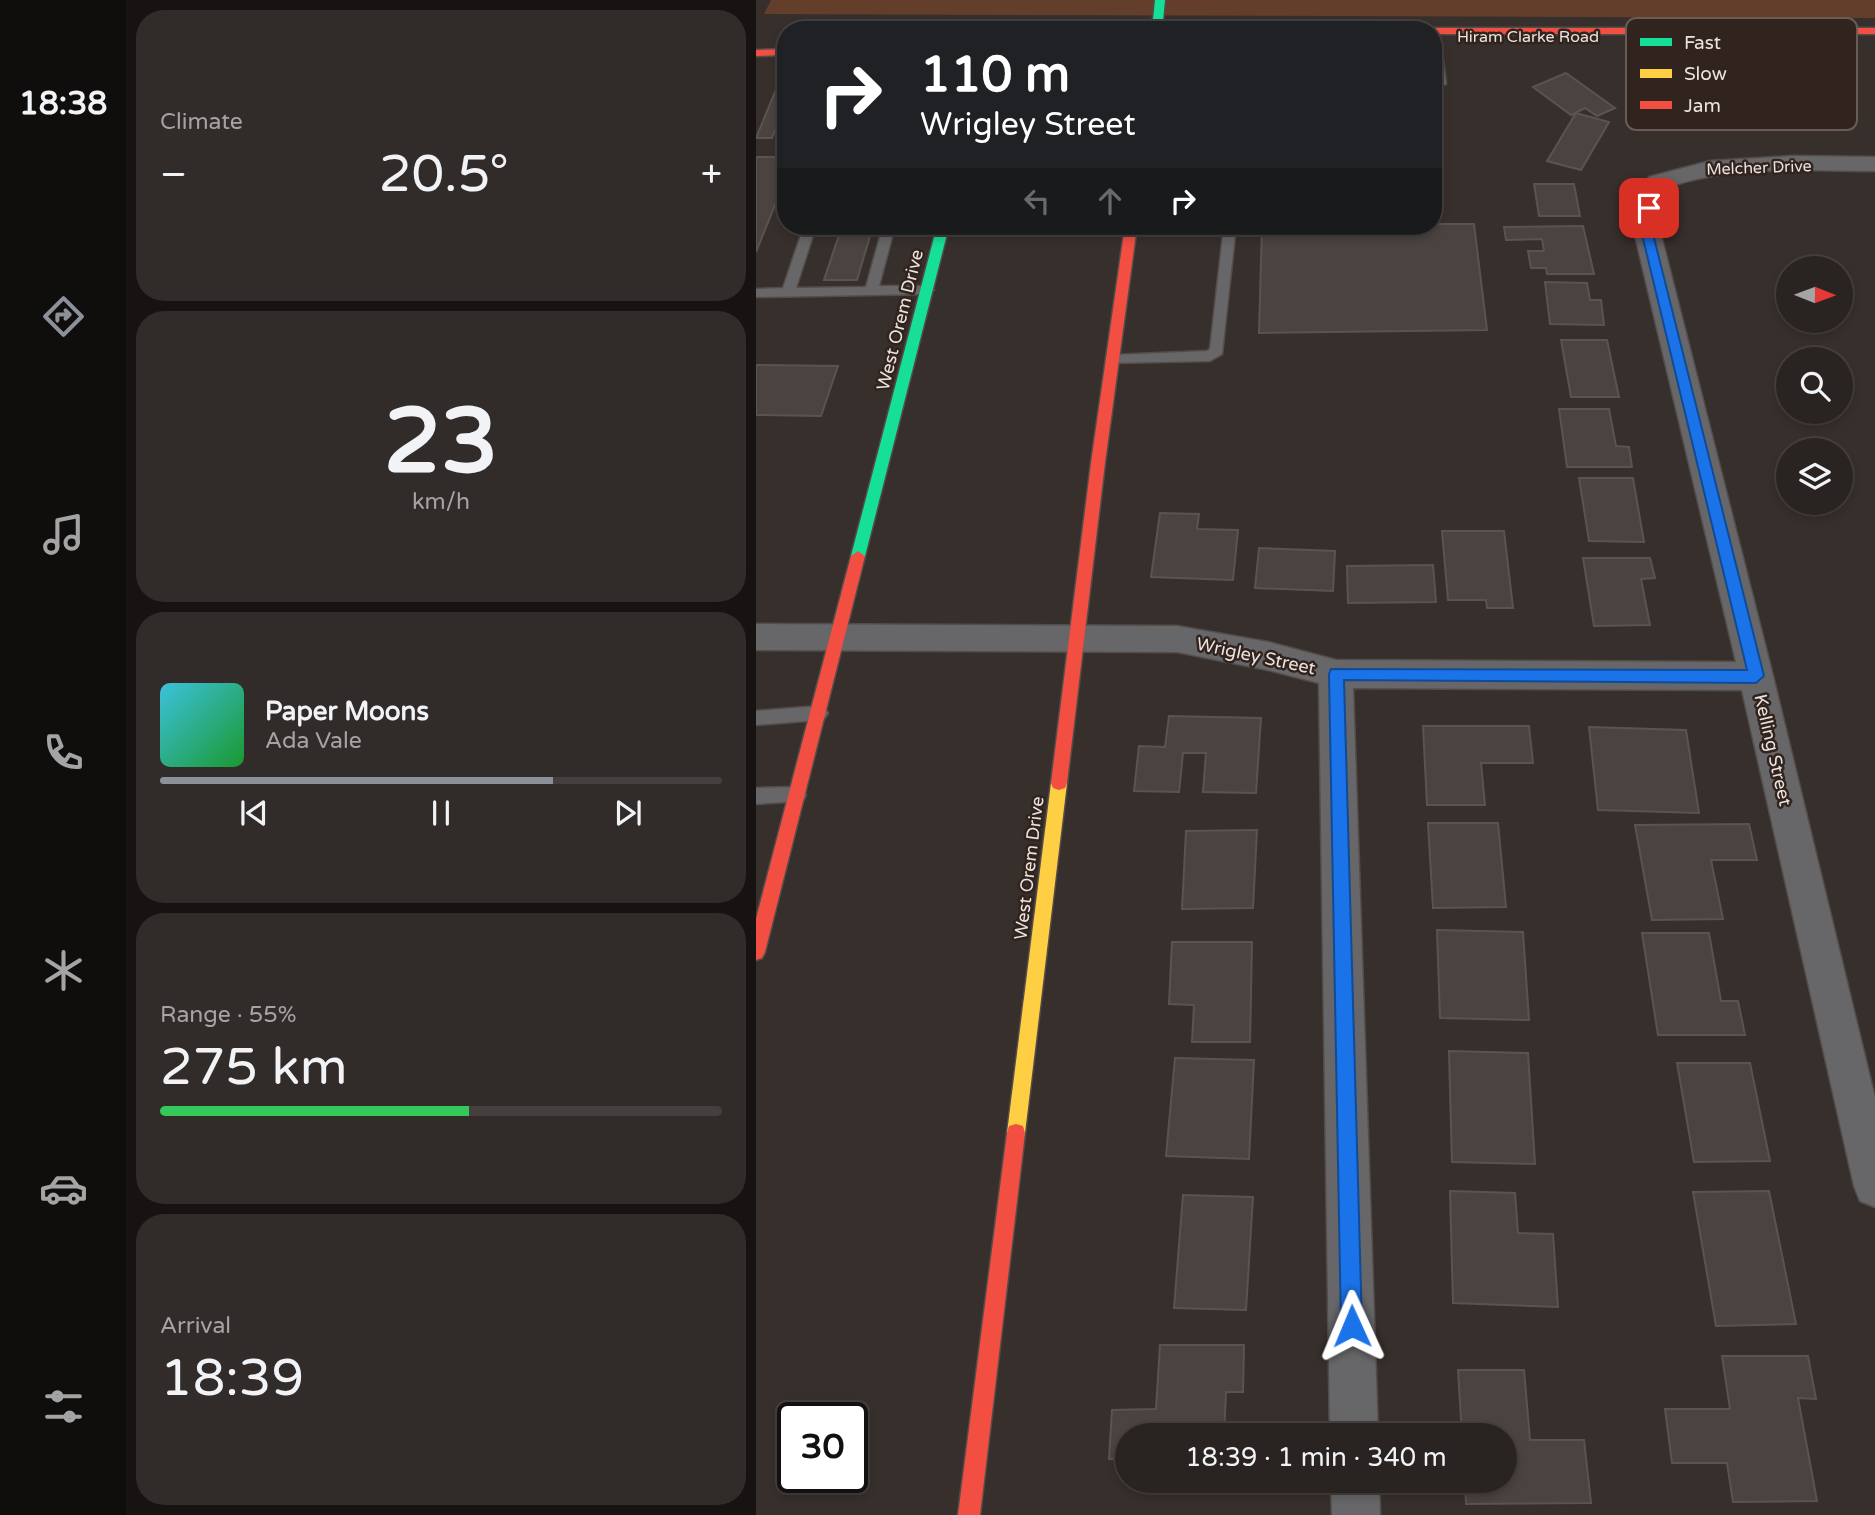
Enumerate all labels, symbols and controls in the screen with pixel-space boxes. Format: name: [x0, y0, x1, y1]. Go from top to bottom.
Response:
legend: [1626, 18, 1857, 130]
street label: Hiram Clarke Road: [1457, 27, 1599, 47]
text: Fast: [1684, 32, 1721, 54]
text: 110 m: [920, 46, 1070, 105]
icon: right: [805, 49, 896, 140]
text: Slow: [1684, 63, 1727, 85]
text: 18:38: [19, 85, 107, 123]
text: Jam: [1684, 95, 1721, 117]
text: Wrigley Street: [920, 106, 1136, 144]
text: Climate: [160, 108, 243, 136]
text: 20.5°: [379, 143, 509, 206]
text: −: [160, 152, 187, 198]
text: +: [701, 152, 722, 198]
street label: Melcher Drive: [1706, 156, 1812, 180]
pin: [1619, 178, 1679, 238]
icon: left: [1018, 182, 1056, 220]
icon: ahead: [1091, 182, 1129, 220]
icon: right: [1164, 182, 1202, 220]
icon: arrive: [1630, 189, 1668, 227]
street label: West Orem Drive: [872, 247, 928, 393]
north arrow: [1776, 256, 1853, 332]
map controls: [1776, 256, 1853, 515]
icon: directions: [39, 292, 88, 341]
button: search: [1776, 347, 1853, 424]
text: 23: [384, 387, 498, 497]
button: layers: [1776, 438, 1853, 515]
text: km/h: [412, 488, 470, 516]
icon: music: [39, 510, 88, 559]
street label: Wrigley Street: [1194, 633, 1318, 679]
street label: Kelling Street: [1749, 692, 1797, 808]
text: Paper Moons: [265, 696, 429, 727]
text: Ada Vale: [265, 727, 362, 755]
icon: phone: [39, 728, 88, 777]
icon: previous: [235, 794, 273, 832]
icon: pause: [422, 794, 460, 832]
icon: next: [609, 794, 647, 832]
street label: West Orem Drive: [1009, 795, 1049, 941]
icon: climate: [39, 946, 88, 995]
text: Range · 55%: [160, 1001, 296, 1029]
text: 275 km: [160, 1036, 348, 1099]
icon: car: [39, 1164, 88, 1213]
position arrow: [1315, 1289, 1389, 1363]
text: Arrival: [160, 1312, 231, 1340]
text: 18:39: [160, 1347, 304, 1410]
icon: filters: [39, 1382, 88, 1431]
speed limit sign: 30: [777, 1402, 868, 1493]
text: 18:39 · 1 min · 340 m: [1185, 1442, 1447, 1473]

